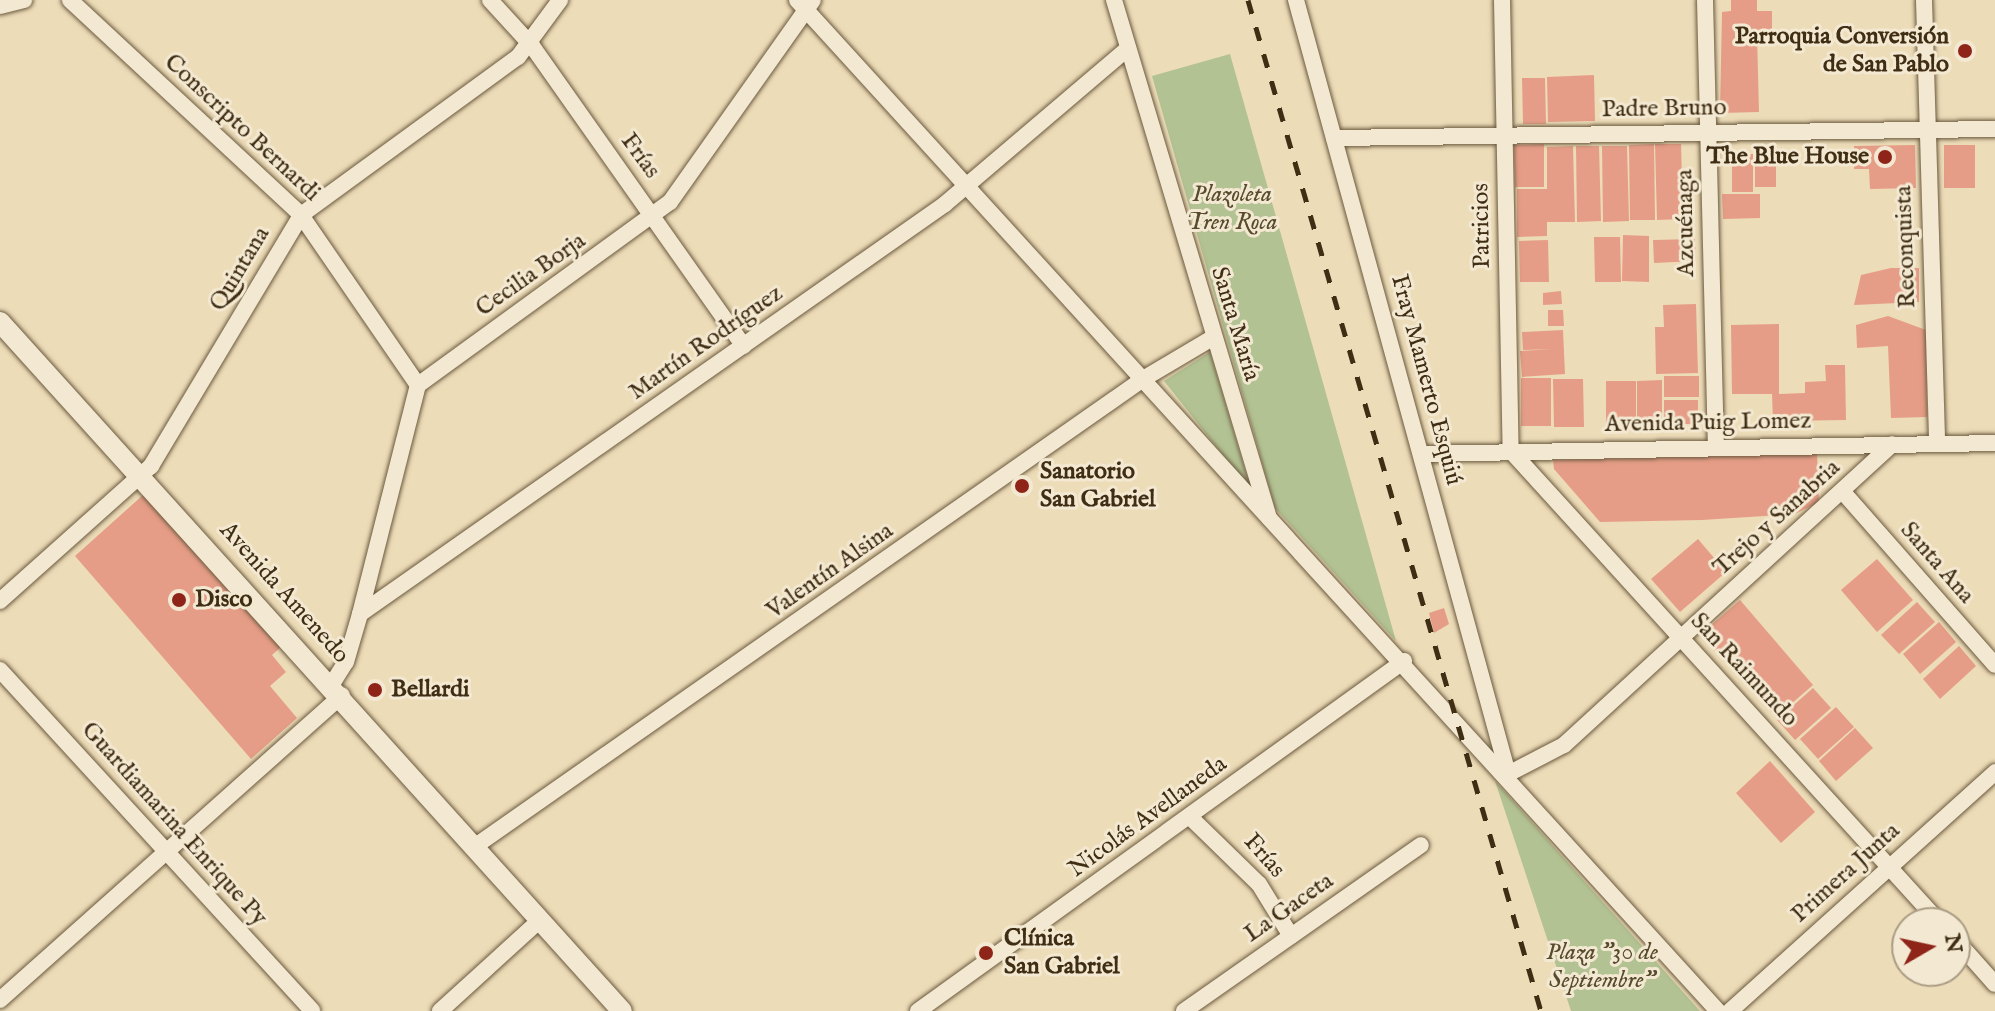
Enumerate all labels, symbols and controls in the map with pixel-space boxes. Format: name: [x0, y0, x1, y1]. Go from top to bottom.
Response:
place label: Parroquia Conversión de San Pablo: [1735, 23, 1949, 79]
marker: Parroquia Conversión de San Pablo: [1956, 42, 1974, 60]
street label: Conscripto Bernardi: [158, 48, 326, 208]
street label: Padre Bruno: [1601, 94, 1727, 124]
street label: Frías: [614, 128, 666, 184]
place label: The Blue House: [1706, 143, 1869, 171]
marker: The Blue House: [1876, 148, 1894, 166]
street label: Azcuénaga: [1671, 169, 1701, 277]
park label: Plazoleta Tren Roca: [1187, 181, 1277, 237]
street label: Patricios: [1467, 183, 1497, 269]
street label: Reconquista: [1889, 185, 1923, 309]
street label: Quintana: [204, 222, 276, 316]
street label: Cecilia Borja: [471, 227, 591, 323]
street label: Santa María: [1204, 263, 1266, 385]
street label: Fray Mamerto Esquiú: [1384, 272, 1468, 488]
street label: Martín Rodríguez: [624, 279, 788, 407]
street label: Avenida Puig Lomez: [1604, 407, 1812, 439]
street label: Trejo y Sanabria: [1708, 454, 1846, 582]
place label: Sanatorio San Gabriel: [1040, 458, 1156, 514]
marker: Sanatorio San Gabriel: [1011, 475, 1033, 497]
street label: Avenida Amenedo: [213, 516, 355, 670]
street label: Santa Ana: [1894, 516, 1980, 610]
street label: Valentín Alsina: [761, 517, 899, 625]
place label: Disco: [195, 586, 252, 614]
marker: Disco: [170, 591, 188, 609]
street label: San Raimundo: [1684, 607, 1804, 733]
place label: Bellardi: [391, 676, 469, 704]
marker: Bellardi: [366, 681, 384, 699]
street label: Guardiamarina Enrique Py: [75, 716, 273, 932]
street label: Nicolás Avellaneda: [1063, 750, 1233, 884]
street label: Primera Junta: [1786, 817, 1906, 929]
street label: Frías: [1237, 828, 1291, 884]
street label: La Gaceta: [1239, 867, 1339, 949]
north arrow: [1891, 907, 1971, 987]
place label: Clínica San Gabriel: [1004, 925, 1120, 981]
text: N: [1937, 932, 1968, 955]
park label: Plaza "30 de Septiembre": [1546, 939, 1658, 995]
marker: Clínica San Gabriel: [975, 942, 997, 964]

